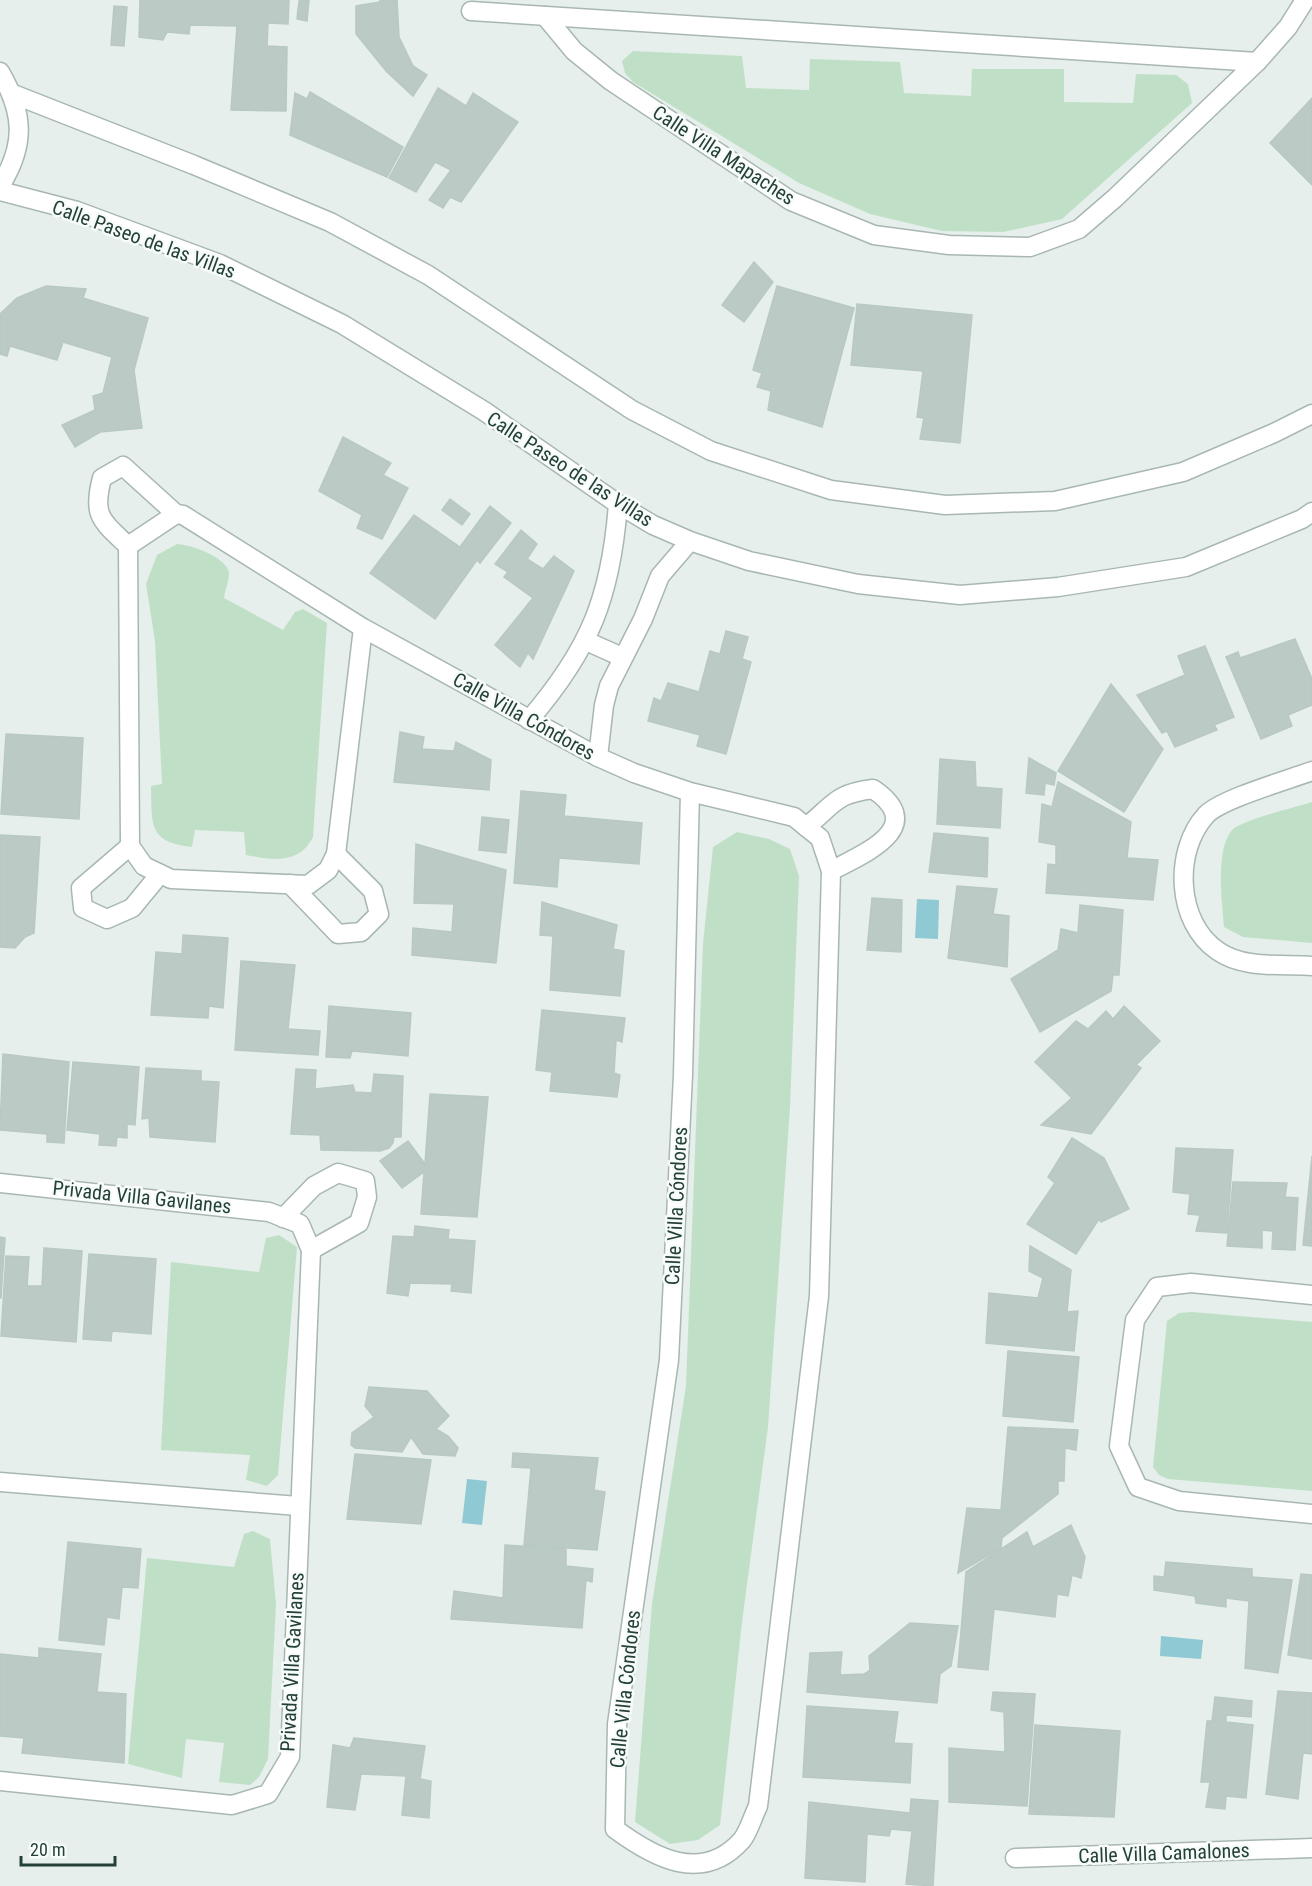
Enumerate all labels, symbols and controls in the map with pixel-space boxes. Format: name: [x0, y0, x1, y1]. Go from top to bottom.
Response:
street label: Calle Villa Mapaches: [648, 100, 800, 210]
street label: Calle Paseo de las Villas: [49, 195, 239, 283]
street label: Calle Paseo de las Villas: [482, 406, 658, 532]
street label: Calle Villa Cóndores: [449, 667, 599, 765]
street label: Calle Villa Cóndores: [660, 1126, 692, 1286]
street label: Privada Villa Gavilanes: [51, 1176, 233, 1218]
street label: Privada Villa Gavilanes: [275, 1572, 309, 1752]
street label: Calle Villa Cóndores: [605, 1609, 645, 1769]
scale bar: [21, 1829, 116, 1867]
street label: Calle Villa Camalones: [1078, 1838, 1250, 1868]
text: 20 m: [30, 1839, 65, 1860]

